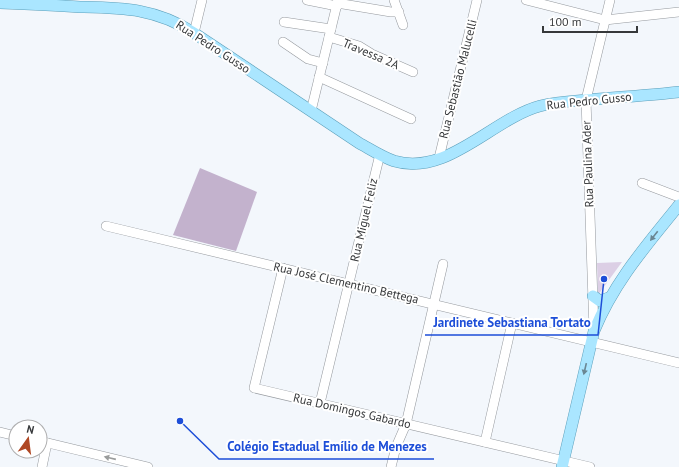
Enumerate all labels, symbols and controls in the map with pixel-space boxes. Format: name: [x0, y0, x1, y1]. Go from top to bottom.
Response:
scale bar: [543, 8, 637, 34]
text: 100 m: [549, 14, 582, 29]
street label: Rua Pedro Gusso: [173, 17, 253, 76]
street label: Rua Sebastião Malucelli: [435, 18, 480, 140]
street label: Travessa 2A: [341, 35, 402, 72]
street label: Rua Pedro Gusso: [546, 89, 632, 112]
street label: Rua Paulina Ader: [578, 120, 597, 208]
street label: Rua Miguel Feliz: [347, 177, 380, 263]
one-way arrow: [650, 230, 659, 241]
street label: Rua José Clementino Bettega: [272, 258, 420, 307]
callout: Jardinete Sebastiana Tortato: [425, 310, 598, 335]
text: Jardinete Sebastiana Tortato: [432, 314, 591, 331]
one-way arrow: [582, 363, 588, 375]
street label: Rua Domingos Gabardo: [292, 390, 412, 431]
north arrow: [8, 419, 48, 459]
text: N: [25, 422, 36, 437]
callout: Colégio Estadual Emílio de Menezes: [219, 434, 434, 459]
text: Colégio Estadual Emílio de Menezes: [227, 438, 427, 455]
one-way arrow: [104, 455, 116, 461]

